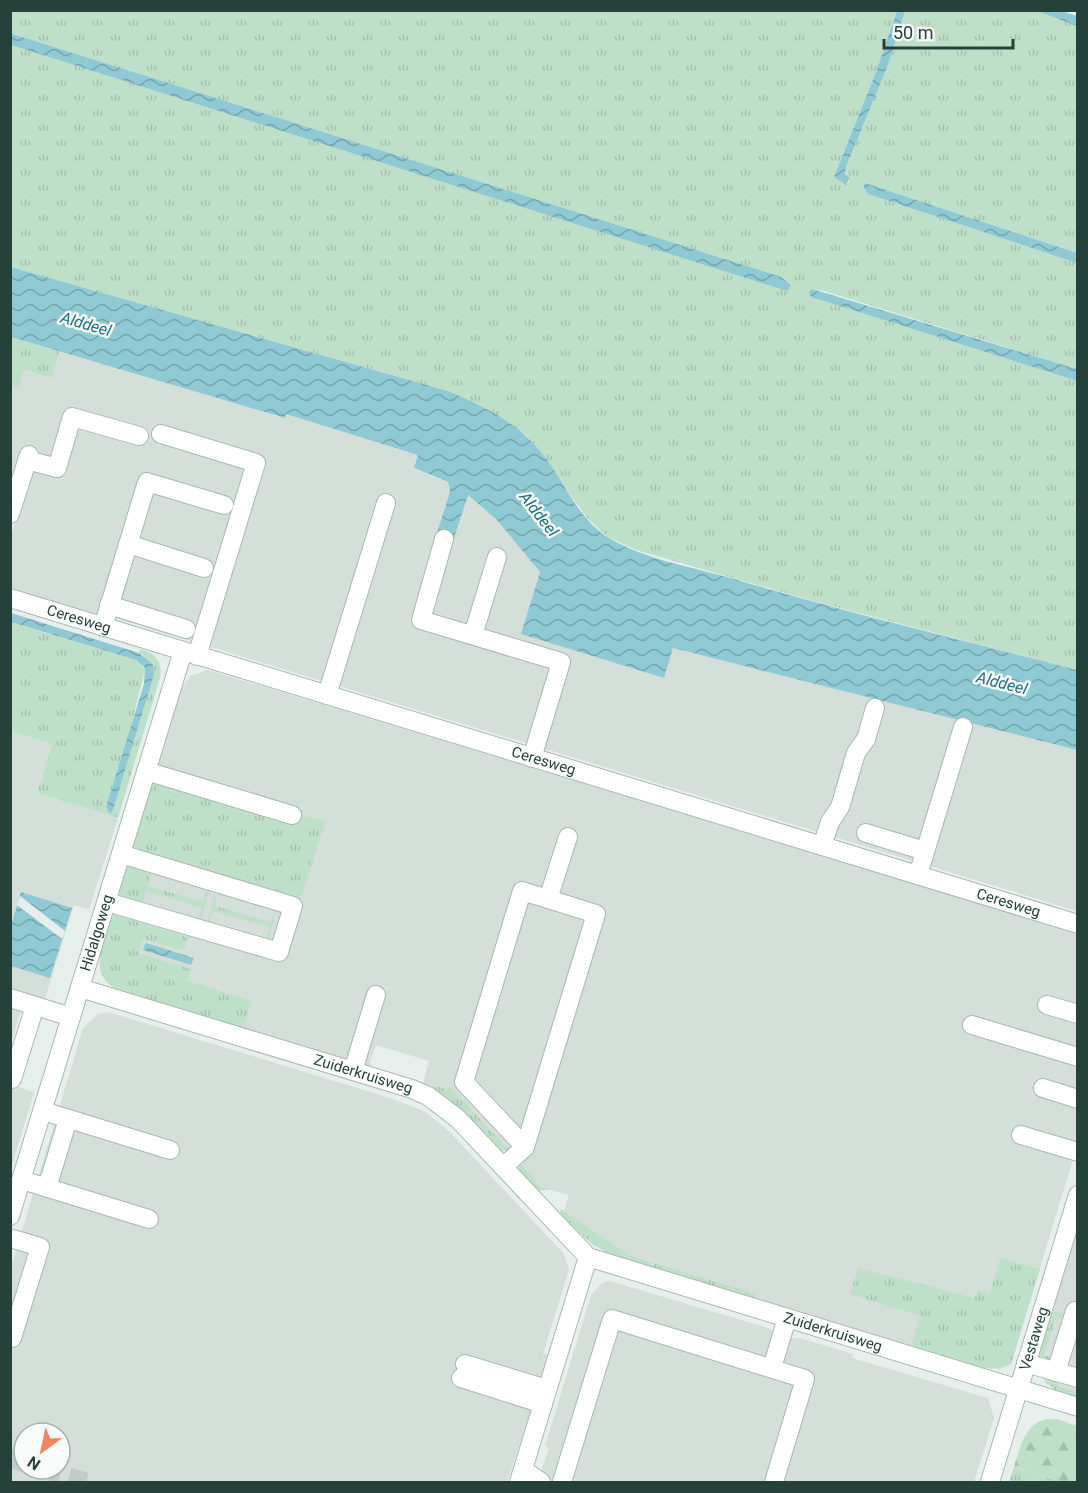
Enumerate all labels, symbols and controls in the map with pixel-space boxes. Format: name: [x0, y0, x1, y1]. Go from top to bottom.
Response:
scale bar: [884, 12, 1013, 50]
text: 50 m: [893, 22, 933, 43]
water label: Alddeel: [58, 307, 114, 340]
water label: Alddeel: [515, 487, 563, 540]
street label: Ceresweg: [45, 601, 113, 637]
water label: Alddeel: [974, 667, 1030, 699]
street label: Ceresweg: [509, 743, 578, 779]
street label: Ceresweg: [974, 885, 1043, 921]
street label: Hidalgoweg: [76, 892, 117, 974]
street label: Zuiderkruisweg: [312, 1051, 415, 1098]
street label: Vestaweg: [1016, 1305, 1052, 1373]
street label: Zuiderkruisweg: [781, 1308, 884, 1356]
north arrow: [12, 1421, 72, 1481]
text: N: [24, 1452, 44, 1474]

